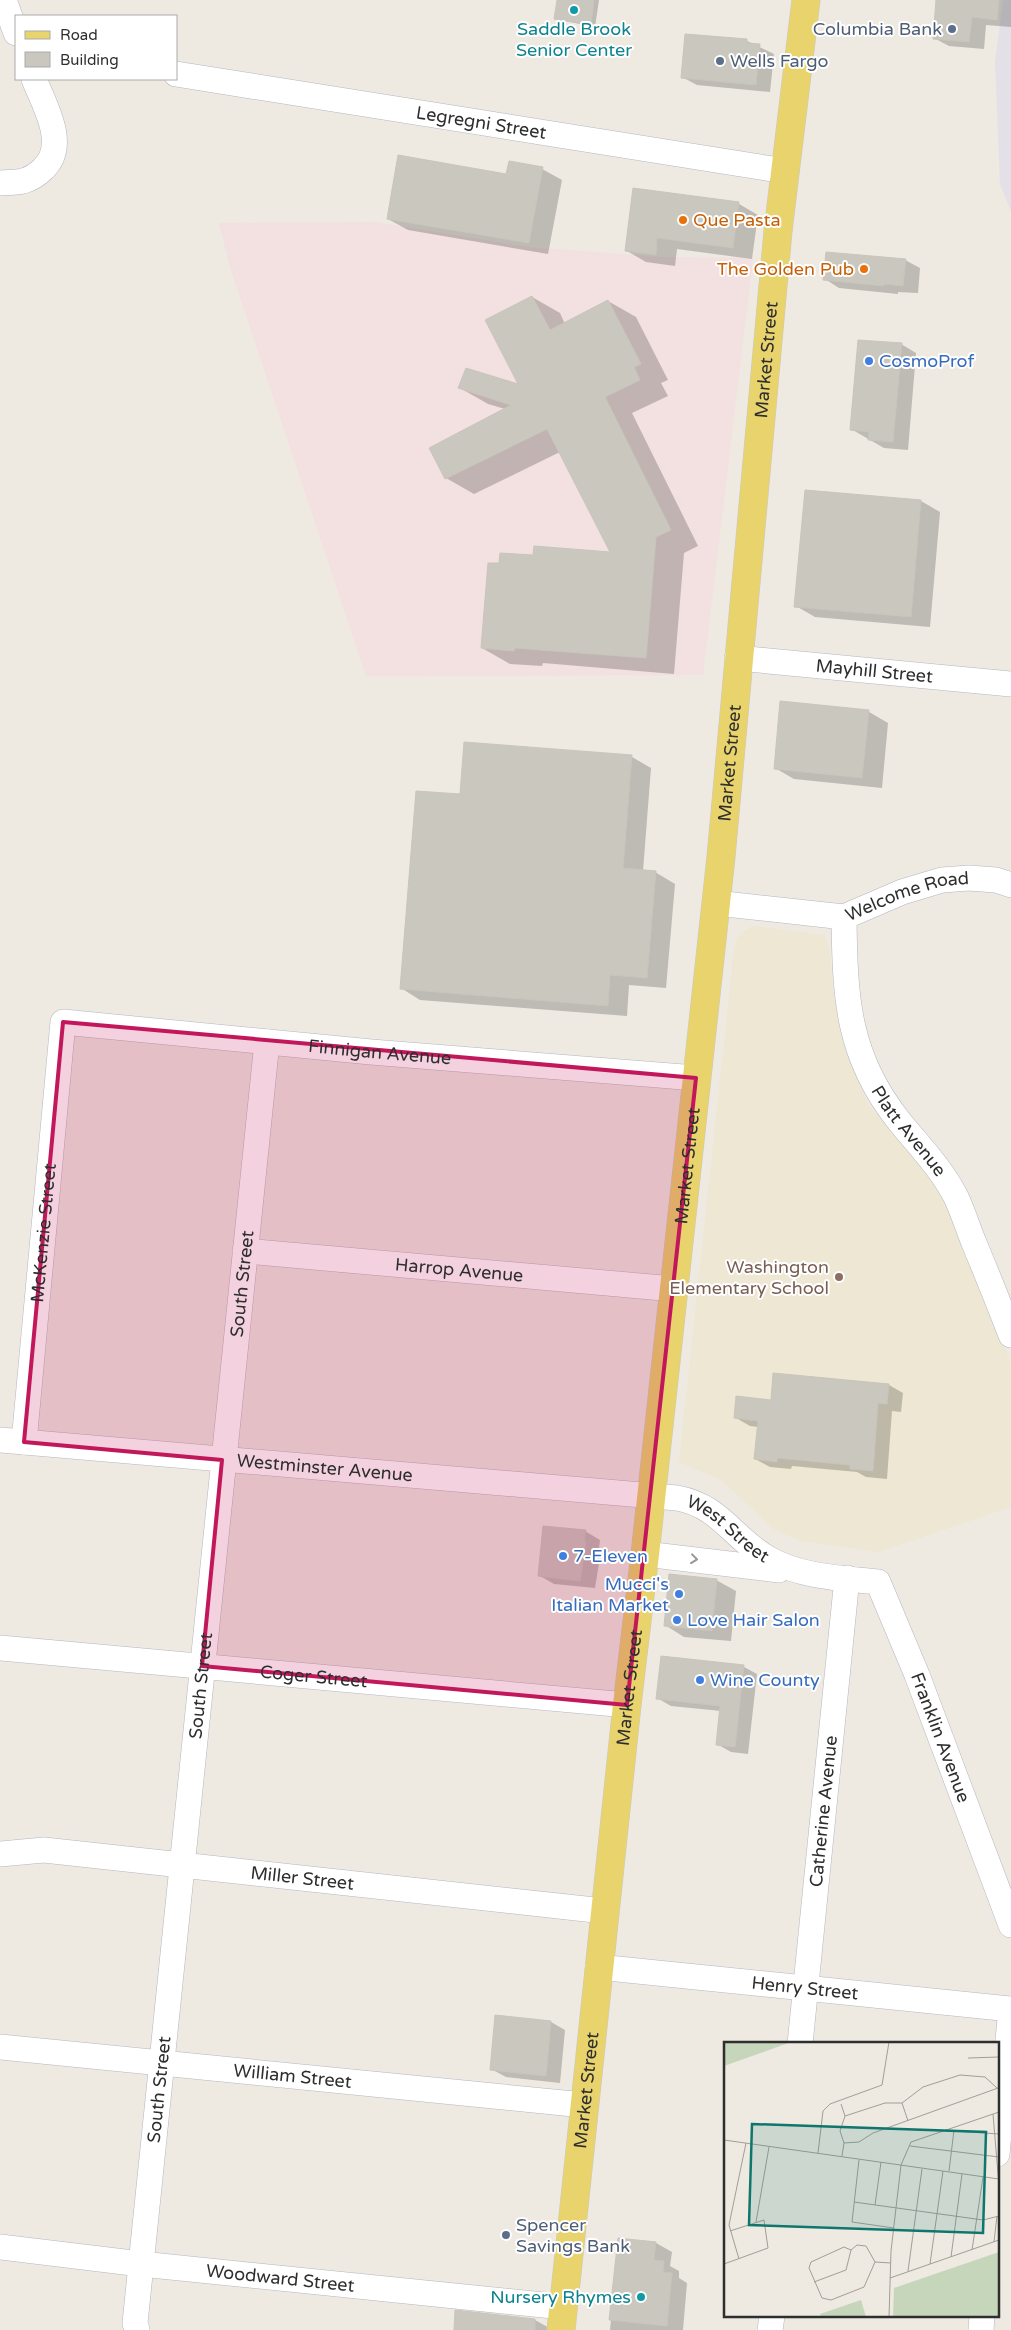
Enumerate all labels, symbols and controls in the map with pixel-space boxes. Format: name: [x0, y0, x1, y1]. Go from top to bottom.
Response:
marker: Saddle Brook Senior Center: [568, 4, 580, 16]
legend: [15, 15, 178, 80]
place label: Saddle Brook Senior Center: [516, 18, 632, 61]
place label: Columbia Bank: [813, 18, 942, 40]
marker: Columbia Bank: [946, 23, 958, 35]
text: Road: [60, 26, 98, 44]
place label: Wells Fargo: [730, 50, 829, 72]
text: Building: [60, 51, 119, 69]
marker: Wells Fargo: [714, 55, 726, 67]
street label: Legregni Street: [414, 101, 548, 144]
place label: Que Pasta: [693, 209, 781, 231]
marker: Que Pasta: [677, 214, 689, 226]
place label: The Golden Pub: [717, 258, 854, 280]
marker: The Golden Pub: [858, 263, 870, 275]
street label: Market Street: [750, 300, 783, 419]
place label: CosmoProf: [879, 350, 974, 372]
marker: CosmoProf: [863, 355, 875, 367]
street label: Mayhill Street: [815, 655, 934, 688]
street label: Market Street: [713, 704, 746, 823]
street label: Welcome Road: [842, 867, 970, 926]
street label: Finnigan Avenue: [307, 1035, 452, 1069]
street label: Platt Avenue: [866, 1082, 951, 1181]
street label: Market Street: [670, 1106, 705, 1225]
street label: McKenzie Street: [26, 1162, 61, 1304]
street label: South Street: [226, 1229, 259, 1338]
street label: Harrop Avenue: [394, 1253, 524, 1287]
place label: Washington Elementary School: [669, 1256, 829, 1299]
marker: Washington Elementary School: [833, 1271, 845, 1283]
street label: Westminster Avenue: [236, 1449, 414, 1486]
street label: West Street: [684, 1490, 773, 1568]
place label: 7-Eleven: [573, 1545, 648, 1567]
marker: 7-Eleven: [557, 1550, 569, 1562]
one-way arrow: [690, 1553, 698, 1564]
place label: Mucci's Italian Market: [551, 1573, 669, 1616]
marker: Mucci's Italian Market: [673, 1588, 685, 1600]
place label: Love Hair Salon: [687, 1609, 820, 1631]
marker: Love Hair Salon: [671, 1614, 683, 1626]
street label: Market Street: [612, 1628, 647, 1747]
street label: South Street: [184, 1631, 217, 1740]
street label: Coger Street: [259, 1661, 369, 1692]
place label: Wine County: [710, 1669, 820, 1691]
street label: Franklin Avenue: [906, 1669, 975, 1806]
marker: Wine County: [694, 1674, 706, 1686]
street label: Catherine Avenue: [805, 1734, 842, 1888]
street label: Miller Street: [249, 1862, 355, 1895]
street label: Henry Street: [750, 1972, 860, 2004]
street label: Market Street: [569, 2031, 603, 2150]
street label: South Street: [143, 2035, 176, 2144]
inset map: [724, 2042, 998, 2318]
street label: William Street: [232, 2059, 353, 2093]
place label: Spencer Savings Bank: [516, 2214, 630, 2257]
marker: Spencer Savings Bank: [500, 2229, 512, 2241]
street label: Woodward Street: [205, 2260, 356, 2297]
place label: Nursery Rhymes: [490, 2286, 631, 2308]
marker: Nursery Rhymes: [635, 2291, 647, 2303]

